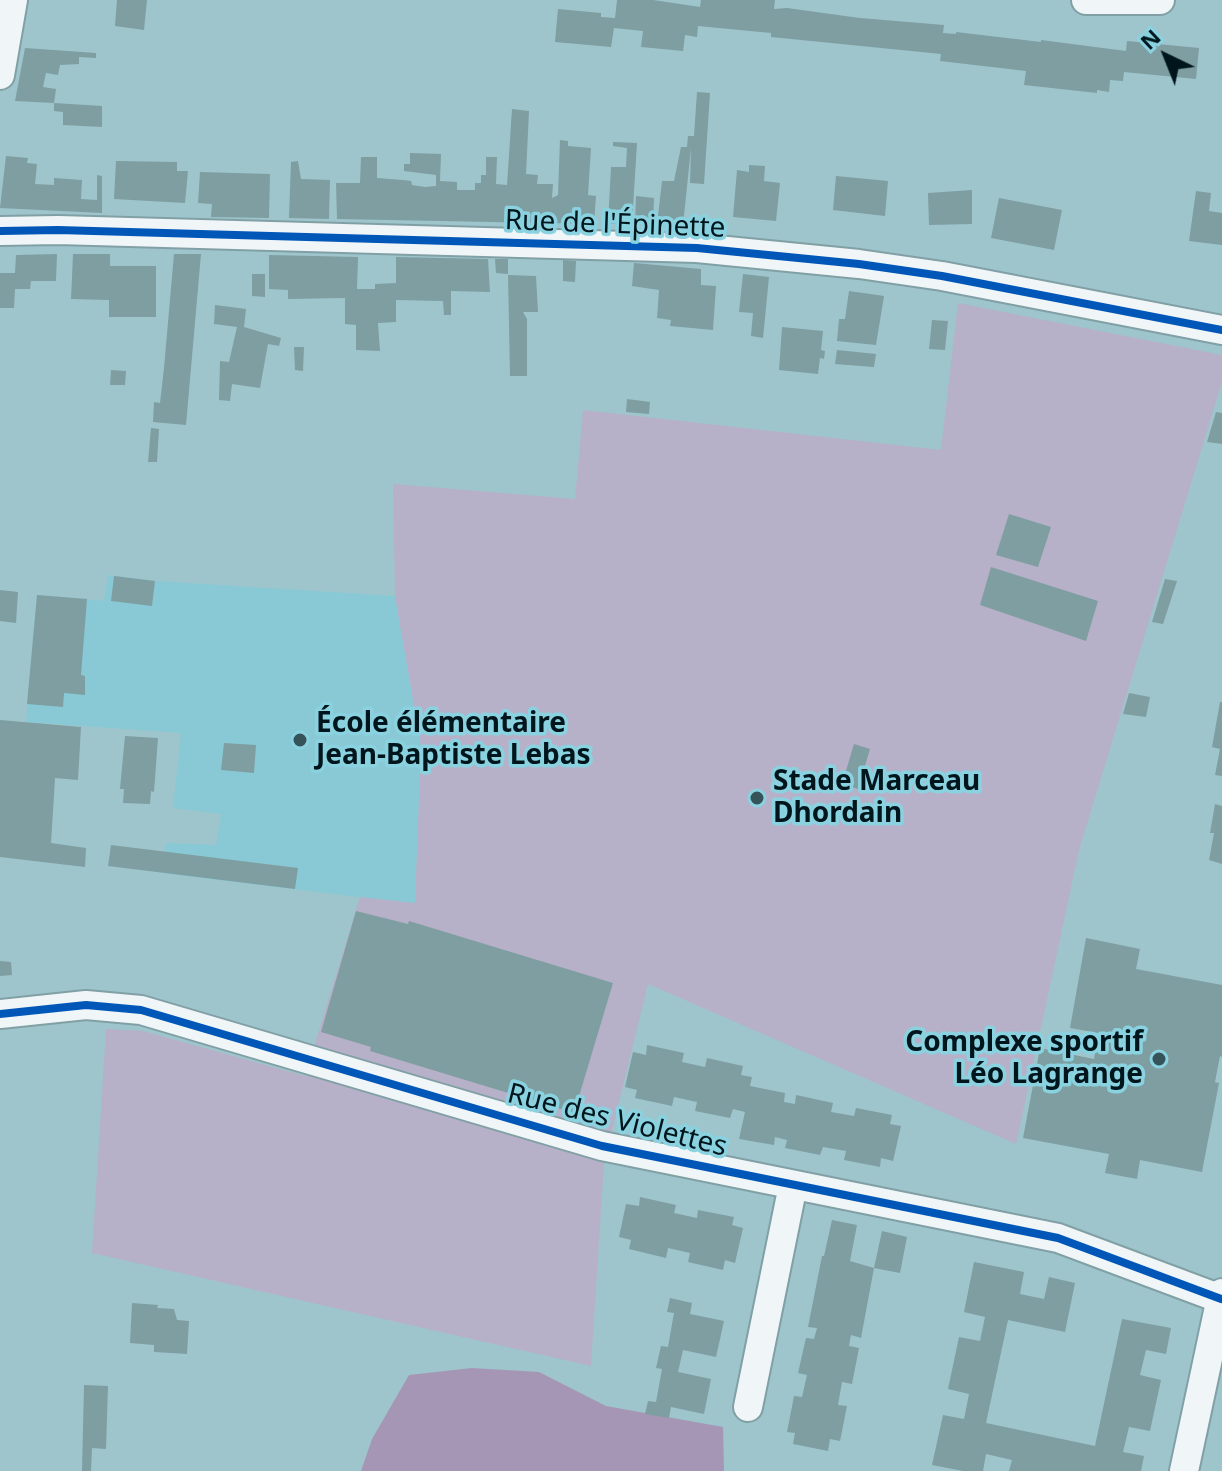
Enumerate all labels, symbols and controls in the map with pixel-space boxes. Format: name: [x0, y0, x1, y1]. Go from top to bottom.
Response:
north arrow: [1126, 16, 1206, 96]
text: N: [1133, 21, 1166, 56]
street label: Rue de l'Épinette: [504, 204, 726, 246]
place label: École élémentaire Jean-Baptiste Lebas: [316, 707, 591, 773]
marker: École élémentaire Jean-Baptiste Lebas: [291, 731, 309, 749]
place label: Stade Marceau Dhordain: [773, 765, 980, 831]
marker: Stade Marceau Dhordain: [748, 789, 766, 807]
place label: Complexe sportif Léo Lagrange: [905, 1026, 1143, 1092]
marker: Complexe sportif Léo Lagrange: [1150, 1050, 1168, 1068]
street label: Rue des Violettes: [504, 1077, 730, 1165]

